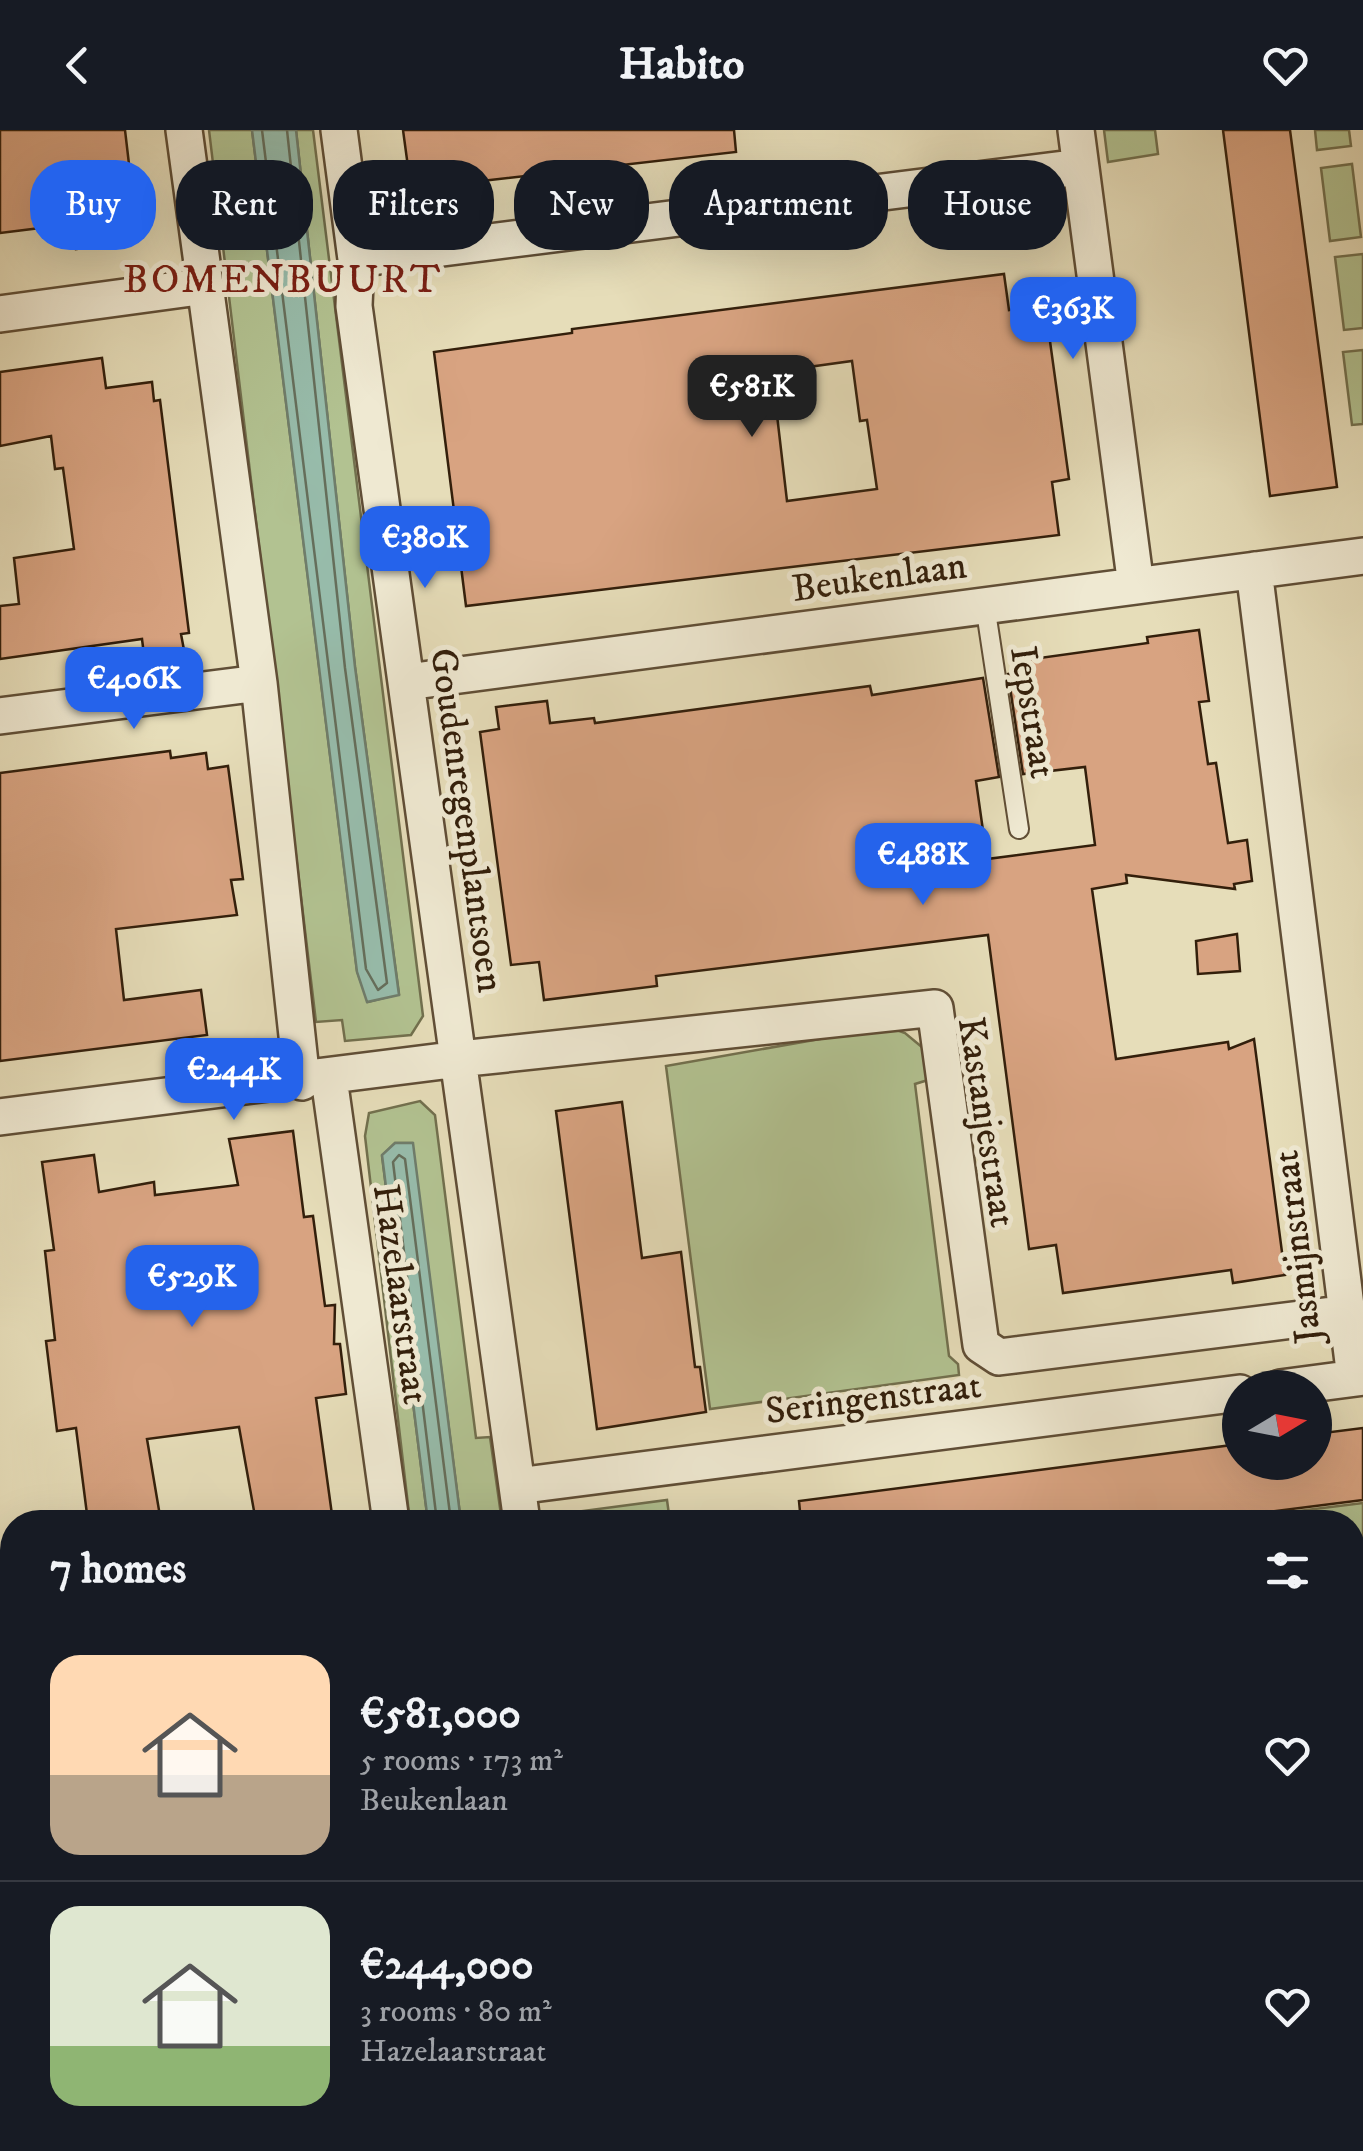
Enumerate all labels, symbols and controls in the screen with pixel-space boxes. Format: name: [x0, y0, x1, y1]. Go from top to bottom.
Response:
text: Habito: [619, 37, 744, 93]
icon: back: [50, 38, 105, 93]
icon: heart: [1258, 38, 1313, 93]
chip: Buy: [30, 160, 156, 250]
chip: Rent: [176, 160, 313, 250]
chip: Filters: [333, 160, 494, 250]
chip: New: [514, 160, 649, 250]
chip: Apartment: [669, 160, 888, 250]
chip: House: [908, 160, 1067, 250]
district label: BOMENBUURT: [123, 256, 443, 306]
pin: €363K: [1003, 277, 1143, 362]
text: €363K: [1032, 289, 1114, 329]
pin: €581K: [682, 355, 822, 440]
text: €581K: [710, 367, 794, 407]
pin: €380K: [355, 506, 495, 591]
text: €380K: [382, 518, 468, 558]
street label: Beukenlaan: [789, 542, 970, 614]
street label: Iepstraat: [998, 643, 1066, 782]
street label: Goudenregenplantsoen: [418, 645, 514, 996]
pin: €406K: [64, 647, 204, 732]
text: €406K: [87, 659, 181, 699]
pin: €488K: [853, 823, 993, 908]
text: €488K: [877, 835, 969, 875]
street label: Kastanjestraat: [946, 1014, 1026, 1231]
pin: €244K: [164, 1038, 304, 1123]
text: €244K: [187, 1050, 281, 1090]
street label: Jasmijnstraat: [1262, 1148, 1334, 1349]
street label: Hazelaarstraat: [361, 1181, 439, 1407]
pin: €529K: [122, 1245, 262, 1330]
text: €529K: [148, 1257, 236, 1297]
street label: Seringenstraat: [763, 1362, 984, 1436]
north arrow: [1222, 1370, 1332, 1480]
map controls: [1222, 1370, 1332, 1480]
icon: filters: [1260, 1543, 1315, 1598]
text: 7 homes: [50, 1544, 186, 1596]
text: €581,000: [360, 1689, 521, 1741]
icon: home: [130, 1695, 250, 1815]
icon: heart: [1260, 1728, 1315, 1783]
text: 5 rooms · 173 m²: [360, 1741, 563, 1781]
text: Beukenlaan: [360, 1781, 508, 1821]
text: €244,000: [360, 1940, 534, 1992]
icon: home: [130, 1946, 250, 2066]
icon: heart: [1260, 1979, 1315, 2034]
text: 3 rooms · 80 m²: [360, 1992, 552, 2032]
text: Hazelaarstraat: [360, 2032, 547, 2072]

